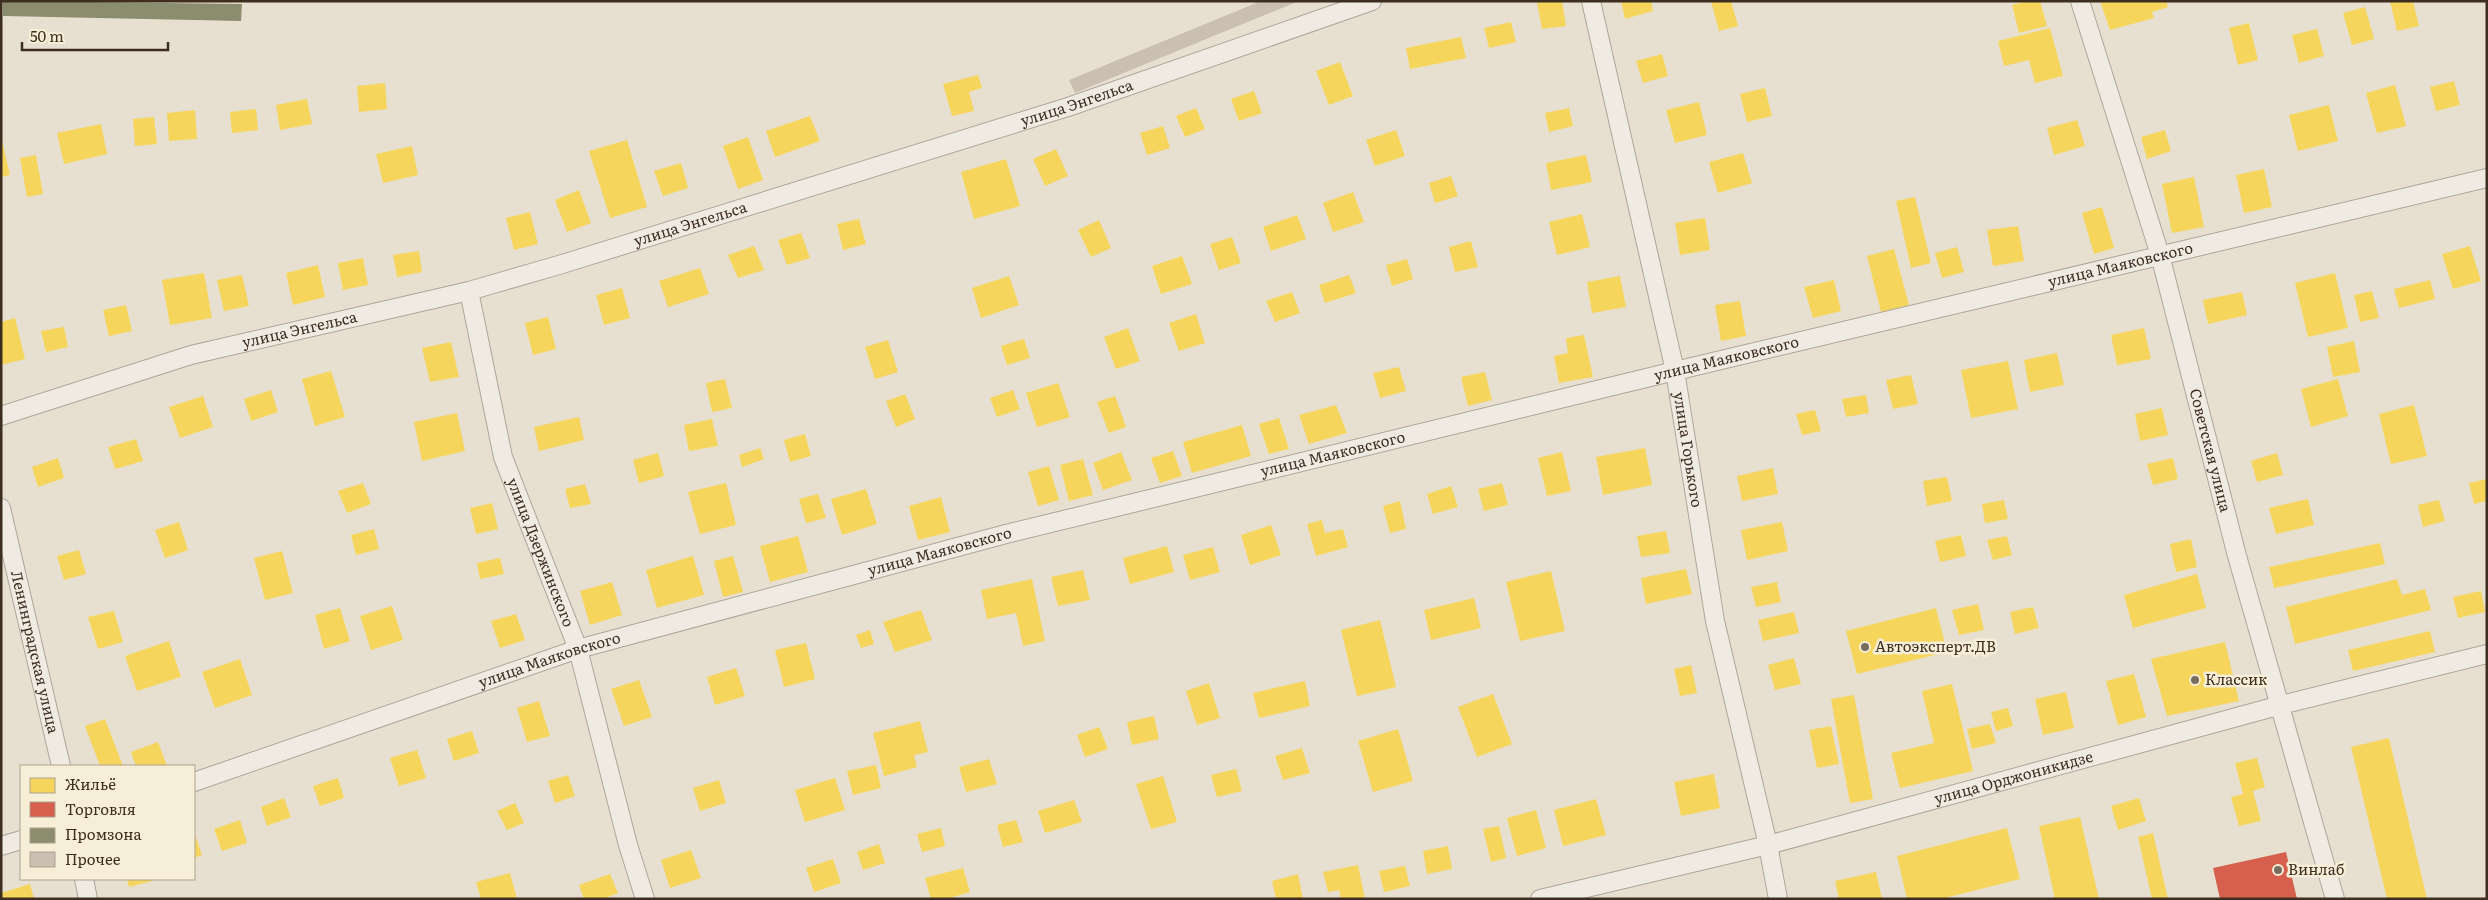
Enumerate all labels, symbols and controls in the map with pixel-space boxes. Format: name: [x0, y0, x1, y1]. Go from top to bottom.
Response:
scale bar: [22, 20, 169, 52]
text: 50 m: [30, 24, 64, 47]
street label: улица Энгельса: [1017, 72, 1137, 131]
street label: улица Энгельса: [630, 194, 750, 251]
street label: улица Маяковского: [2045, 235, 2195, 292]
street label: улица Энгельса: [239, 304, 360, 353]
street label: улица Маяковского: [1651, 329, 1801, 386]
street label: Советская улица: [2185, 386, 2239, 515]
street label: улица Горького: [1668, 390, 1710, 509]
street label: улица Маяковского: [1258, 424, 1407, 482]
street label: улица Дзержинского: [502, 474, 581, 630]
street label: улица Маяковского: [865, 520, 1014, 581]
street label: Ленинградская улица: [6, 568, 66, 736]
street label: улица Маяковского: [475, 625, 623, 693]
place label: Автоэксперт.ДВ: [1875, 634, 1996, 657]
marker: Автоэксперт.ДВ: [1859, 641, 1871, 653]
place label: Классик: [2205, 667, 2267, 690]
marker: Классик: [2189, 674, 2201, 686]
street label: улица Орджоникидзе: [1931, 744, 2096, 809]
legend: [20, 765, 195, 880]
text: Жильё: [65, 772, 116, 795]
text: Торговля: [65, 797, 136, 820]
text: Промзона: [65, 822, 143, 845]
text: Прочее: [65, 847, 121, 870]
place label: Винлаб: [2288, 857, 2345, 880]
marker: Винлаб: [2272, 864, 2284, 876]

